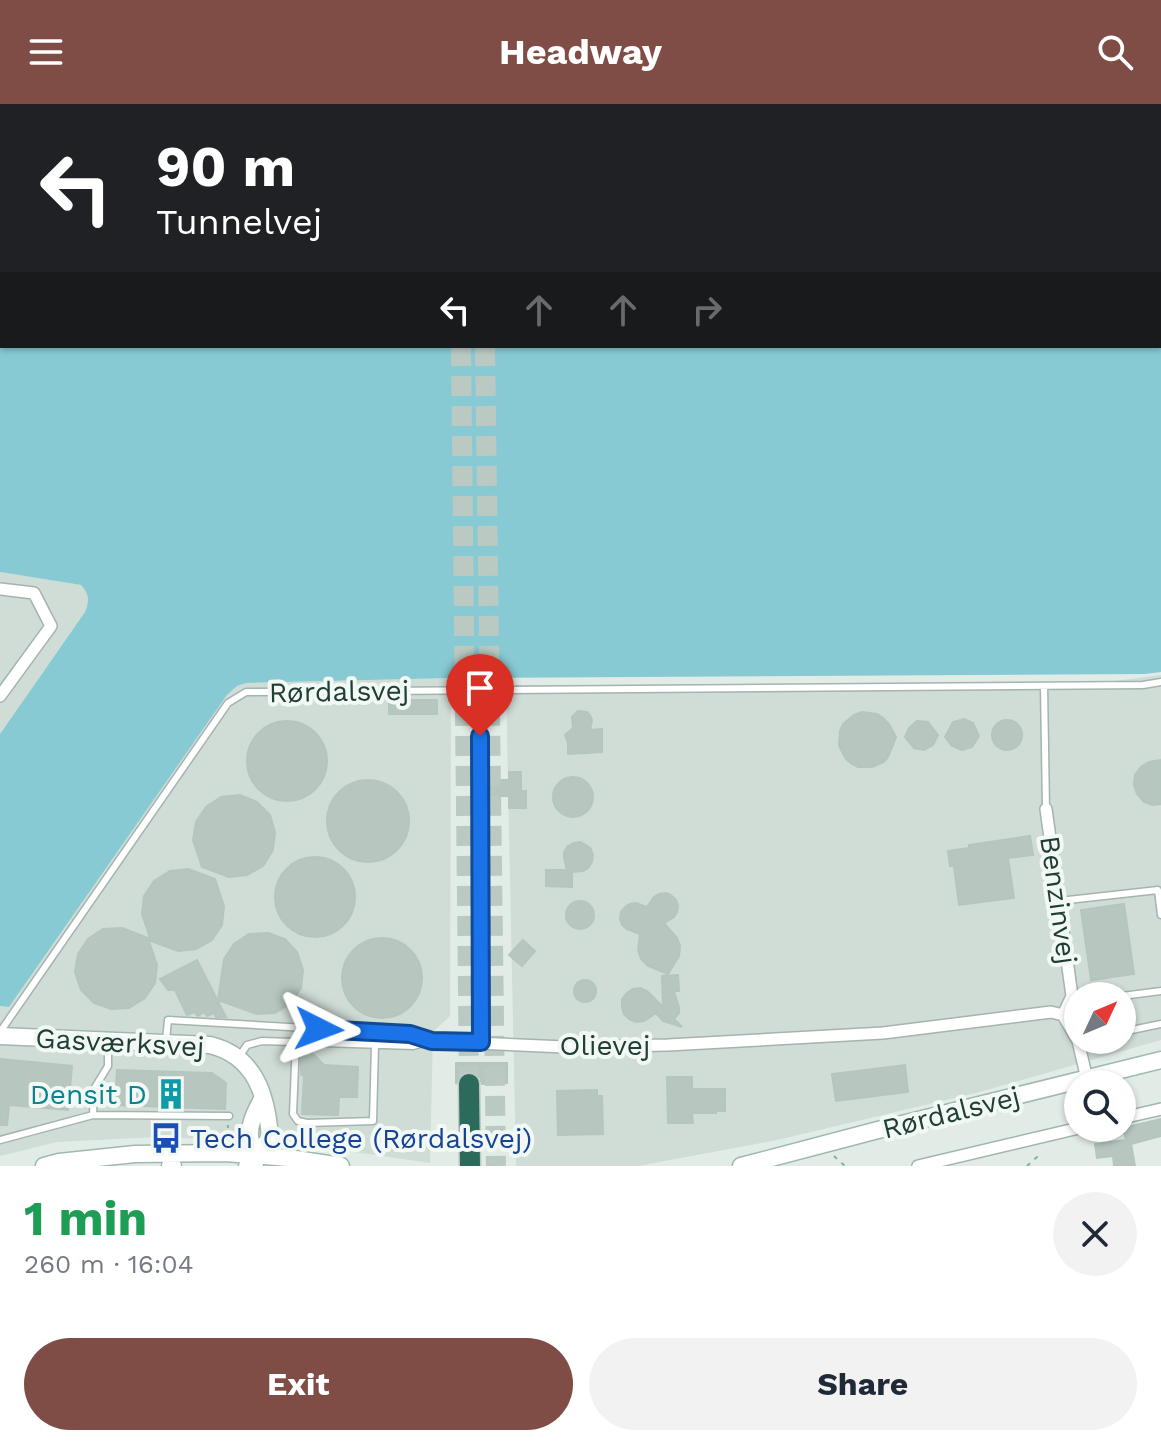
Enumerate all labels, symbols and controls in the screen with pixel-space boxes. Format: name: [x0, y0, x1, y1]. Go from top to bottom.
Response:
icon: menu: [24, 30, 68, 74]
icon: search: [1093, 30, 1137, 74]
text: Headway: [499, 31, 662, 73]
text: 90 m: [156, 134, 295, 200]
icon: left: [24, 136, 128, 240]
text: Tunnelvej: [156, 201, 322, 243]
icon: left: [433, 288, 477, 332]
icon: ahead: [517, 288, 561, 332]
icon: ahead: [601, 288, 645, 332]
icon: right: [685, 288, 729, 332]
pin: [446, 654, 514, 736]
icon: arrive: [458, 666, 502, 710]
street label: Rørdalsvej: [269, 674, 410, 709]
street label: Benzinvej: [1033, 834, 1084, 966]
north arrow: [1064, 982, 1136, 1054]
map controls: [1064, 982, 1136, 1142]
position arrow: [277, 987, 361, 1071]
street label: Gasværksvej: [35, 1022, 205, 1063]
street label: Olievej: [560, 1029, 650, 1062]
button: search: [1064, 1070, 1136, 1142]
building icon: Densit D: [154, 1077, 188, 1111]
place label: Densit D: [30, 1078, 147, 1111]
street label: Rørdalsvej: [879, 1079, 1023, 1145]
bus stop icon: Tech College (Rørdalsvej): [149, 1121, 183, 1155]
place label: Tech College (Rørdalsvej): [190, 1122, 532, 1155]
text: 1 min: [24, 1190, 147, 1247]
button: close: [1053, 1192, 1137, 1276]
text: 260 m · 16:04: [24, 1249, 194, 1279]
button: Exit: [24, 1338, 573, 1430]
button: Share: [589, 1338, 1137, 1430]

